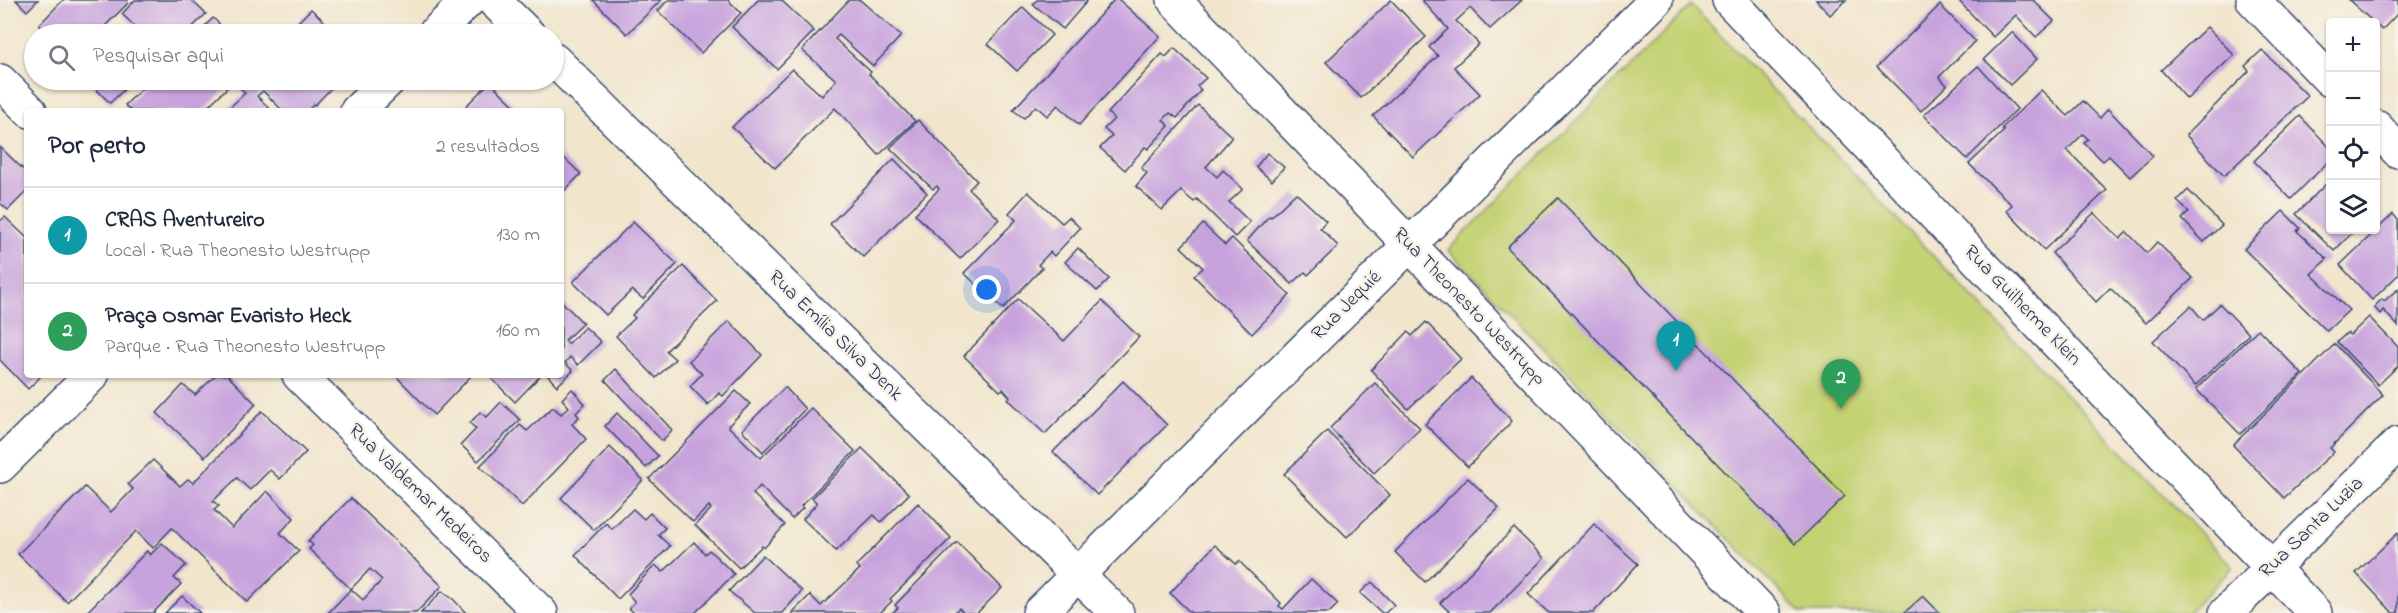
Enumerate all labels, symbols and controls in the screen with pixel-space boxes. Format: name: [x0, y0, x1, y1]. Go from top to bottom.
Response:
map controls: [2326, 18, 2380, 234]
button: +: [2326, 18, 2380, 72]
search box: [24, 24, 564, 90]
icon: search: [45, 41, 78, 74]
text: Pesquisar aqui: [93, 41, 224, 73]
button: −: [2326, 72, 2380, 126]
button: locate: [2326, 126, 2380, 180]
text: Por perto: [48, 128, 146, 166]
text: 2 resultados: [436, 133, 540, 162]
button: layers: [2326, 180, 2380, 234]
text: CRAS Aventureiro: [105, 205, 265, 237]
text: 1: [64, 221, 71, 250]
text: 130 m: [496, 221, 540, 250]
street label: Rua Theonesto Westrupp: [1385, 221, 1553, 393]
text: Local · Rua Theonesto Westrupp: [105, 237, 370, 266]
street label: Rua Guilherme Klein: [1956, 239, 2088, 373]
street label: Rua Emília Silva Denk: [761, 264, 909, 408]
street label: Rua Jequié: [1305, 264, 1389, 348]
your location: [972, 275, 1001, 304]
text: Praça Osmar Evaristo Heck: [105, 301, 351, 333]
text: 2: [63, 317, 72, 346]
text: 160 m: [496, 317, 540, 346]
pin: 1: [1656, 322, 1696, 371]
text: Parque · Rua Theonesto Westrupp: [105, 333, 386, 362]
pin: 2: [1822, 360, 1860, 409]
street label: Rua Valdemar Medeiros: [341, 417, 499, 571]
street label: Rua Santa Luzia: [2253, 470, 2371, 586]

